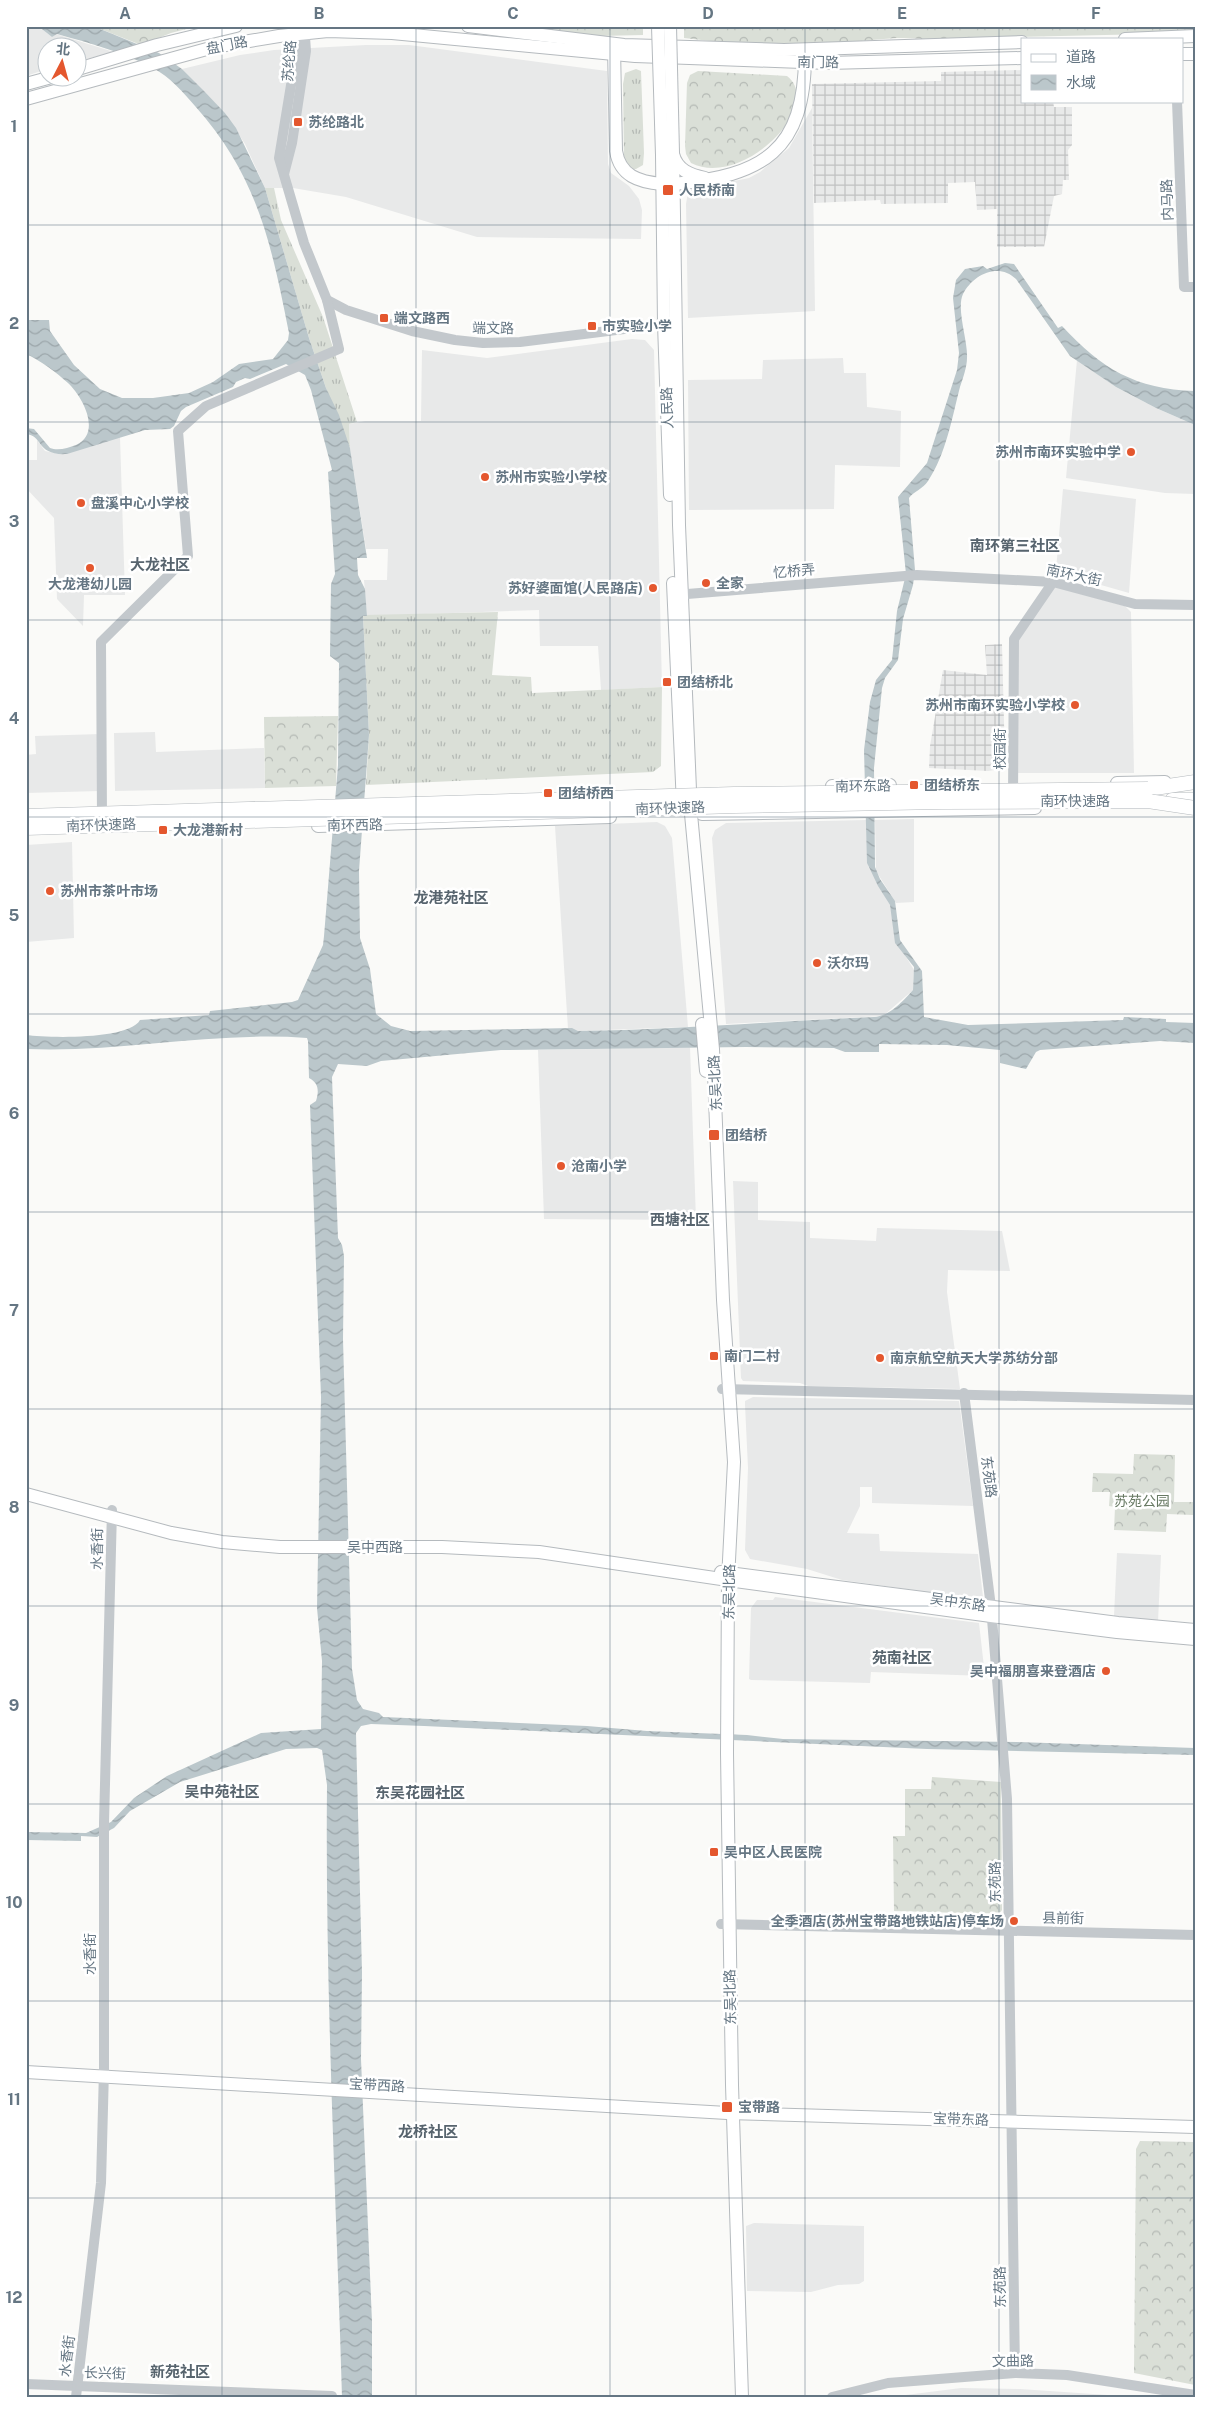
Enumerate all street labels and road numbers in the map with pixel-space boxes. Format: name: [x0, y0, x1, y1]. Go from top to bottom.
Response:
street label: 盘门路: [205, 33, 249, 57]
street label: 苏纶路: [279, 39, 299, 83]
street label: 南门路: [797, 54, 839, 70]
street label: 内马路: [1158, 179, 1176, 221]
street label: 端文路: [472, 320, 514, 336]
street label: 人民路: [658, 387, 676, 429]
street label: 忆桥弄: [772, 561, 816, 581]
street label: 南环大街: [1045, 561, 1103, 589]
street label: 校园街: [992, 728, 1008, 770]
street label: 南环东路: [835, 778, 891, 794]
street label: 南环快速路: [1040, 793, 1110, 809]
street label: 南环快速路: [635, 799, 705, 817]
street label: 南环快速路: [66, 816, 136, 834]
street label: 南环西路: [327, 817, 383, 833]
street label: 东吴北路: [706, 1055, 724, 1111]
street label: 东苑路: [979, 1455, 999, 1499]
street label: 水香街: [89, 1528, 105, 1570]
street label: 吴中西路: [347, 1539, 403, 1555]
street label: 东吴北路: [721, 1564, 737, 1620]
street label: 吴中东路: [929, 1590, 987, 1614]
street label: 东苑路: [987, 1861, 1003, 1903]
street label: 县前街: [1042, 1910, 1084, 1926]
street label: 水香街: [82, 1933, 98, 1975]
street label: 东吴北路: [722, 1969, 738, 2025]
street label: 宝带西路: [349, 2076, 405, 2094]
street label: 宝带东路: [933, 2110, 989, 2128]
street label: 东苑路: [992, 2266, 1008, 2308]
street label: 水香街: [57, 2334, 77, 2378]
street label: 文曲路: [992, 2353, 1034, 2369]
street label: 长兴街: [84, 2364, 126, 2382]

